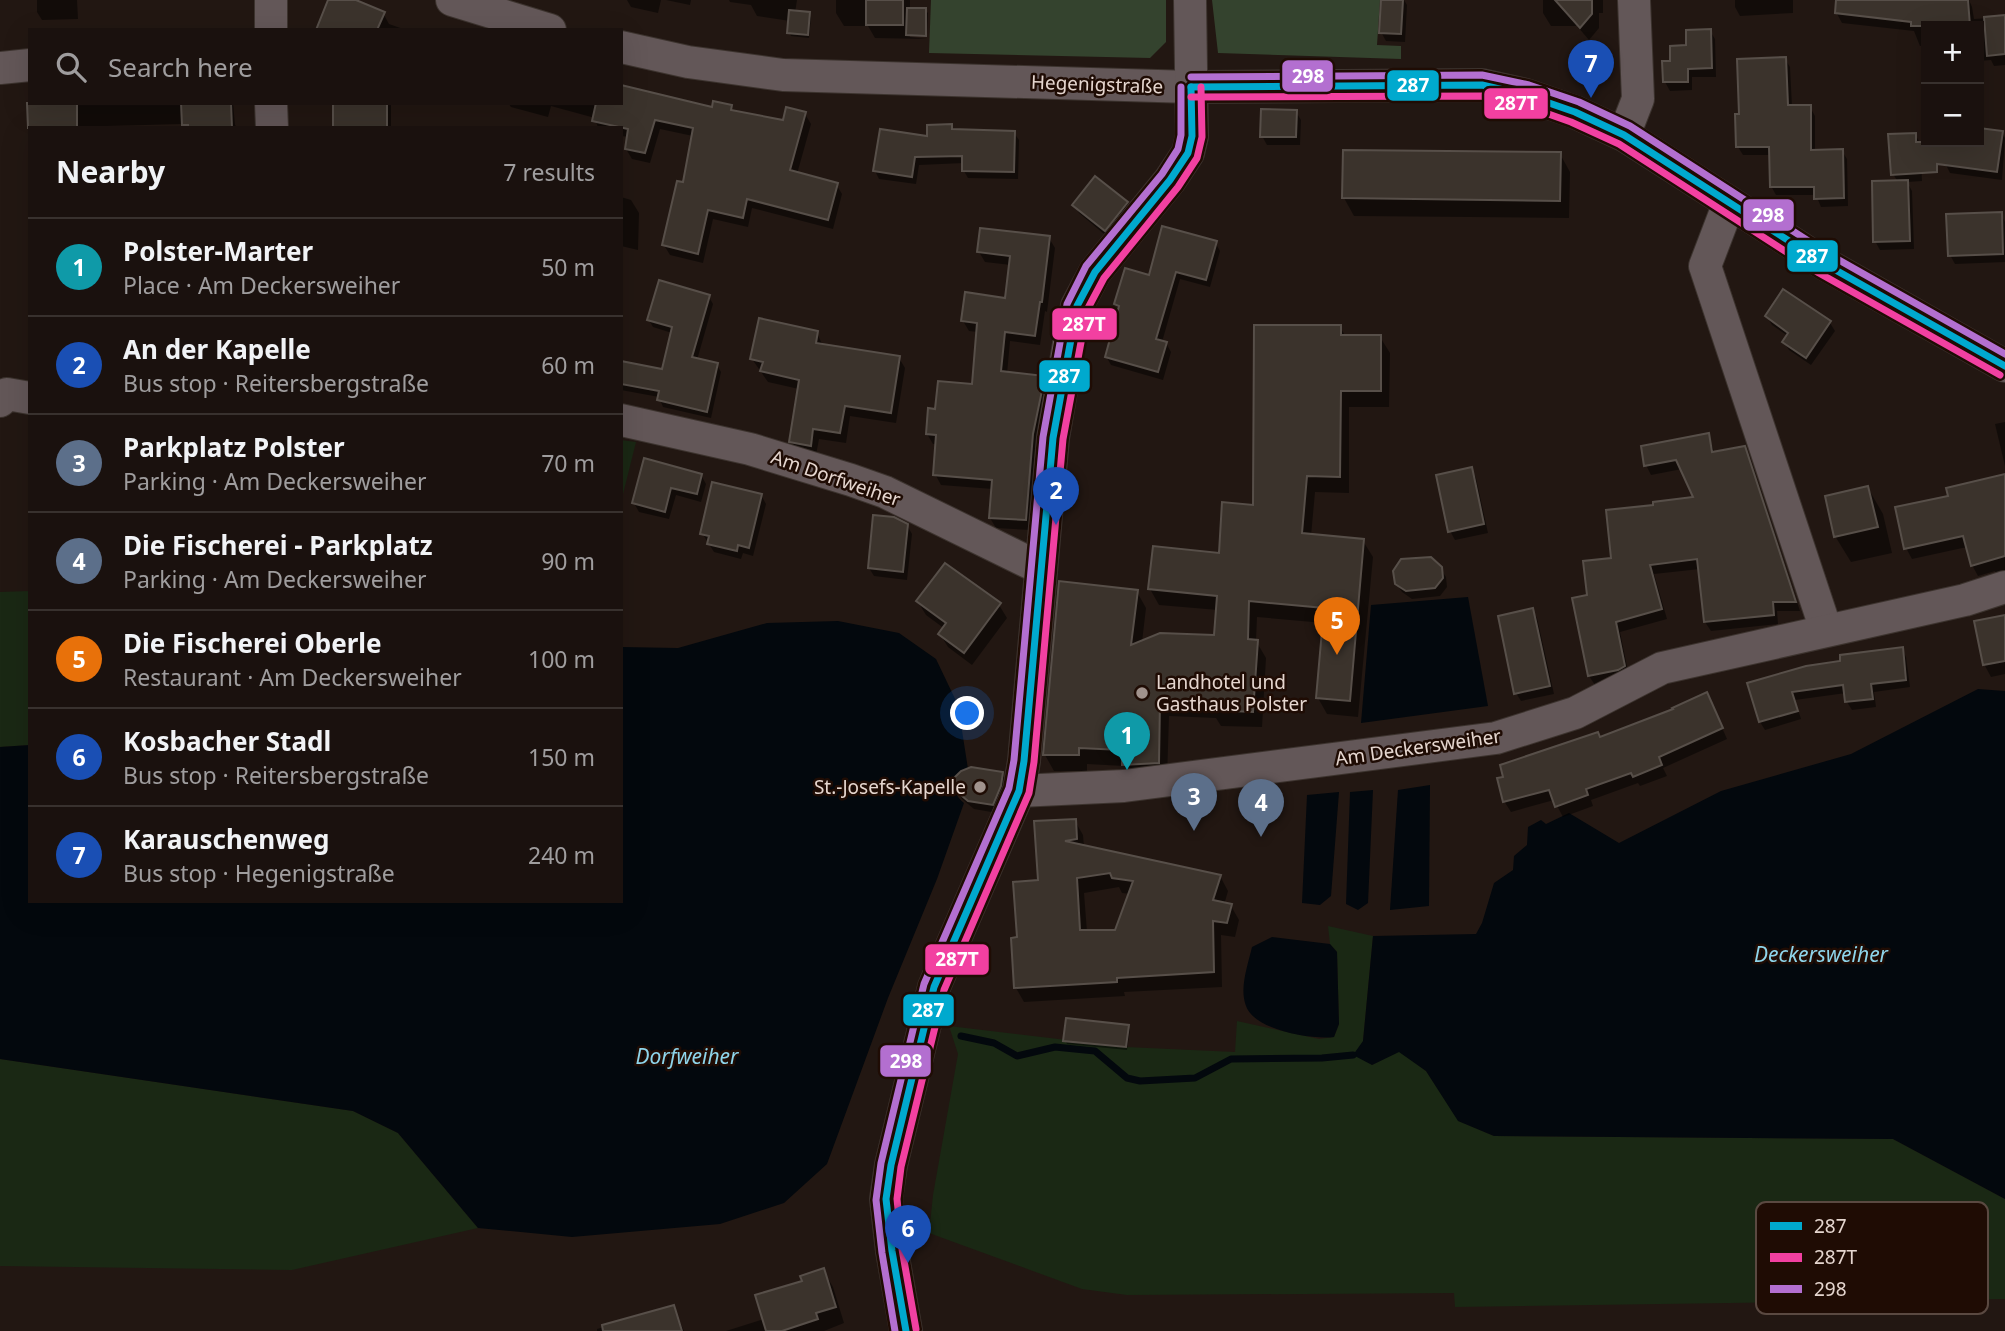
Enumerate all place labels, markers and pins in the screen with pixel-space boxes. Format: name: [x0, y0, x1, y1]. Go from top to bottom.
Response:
pin: 7: [1568, 40, 1614, 98]
pin: 2: [1033, 467, 1079, 525]
pin: 5: [1314, 597, 1360, 655]
place label: Landhotel und Gasthaus Polster: [1156, 669, 1307, 717]
marker: Landhotel und Gasthaus Polster: [1134, 685, 1150, 701]
pin: 1: [1104, 712, 1150, 770]
pin: 3: [1171, 773, 1217, 831]
place label: St.-Josefs-Kapelle: [814, 774, 966, 800]
marker: St.-Josefs-Kapelle: [972, 779, 988, 795]
pin: 4: [1238, 779, 1284, 837]
pin: 6: [885, 1205, 931, 1263]

